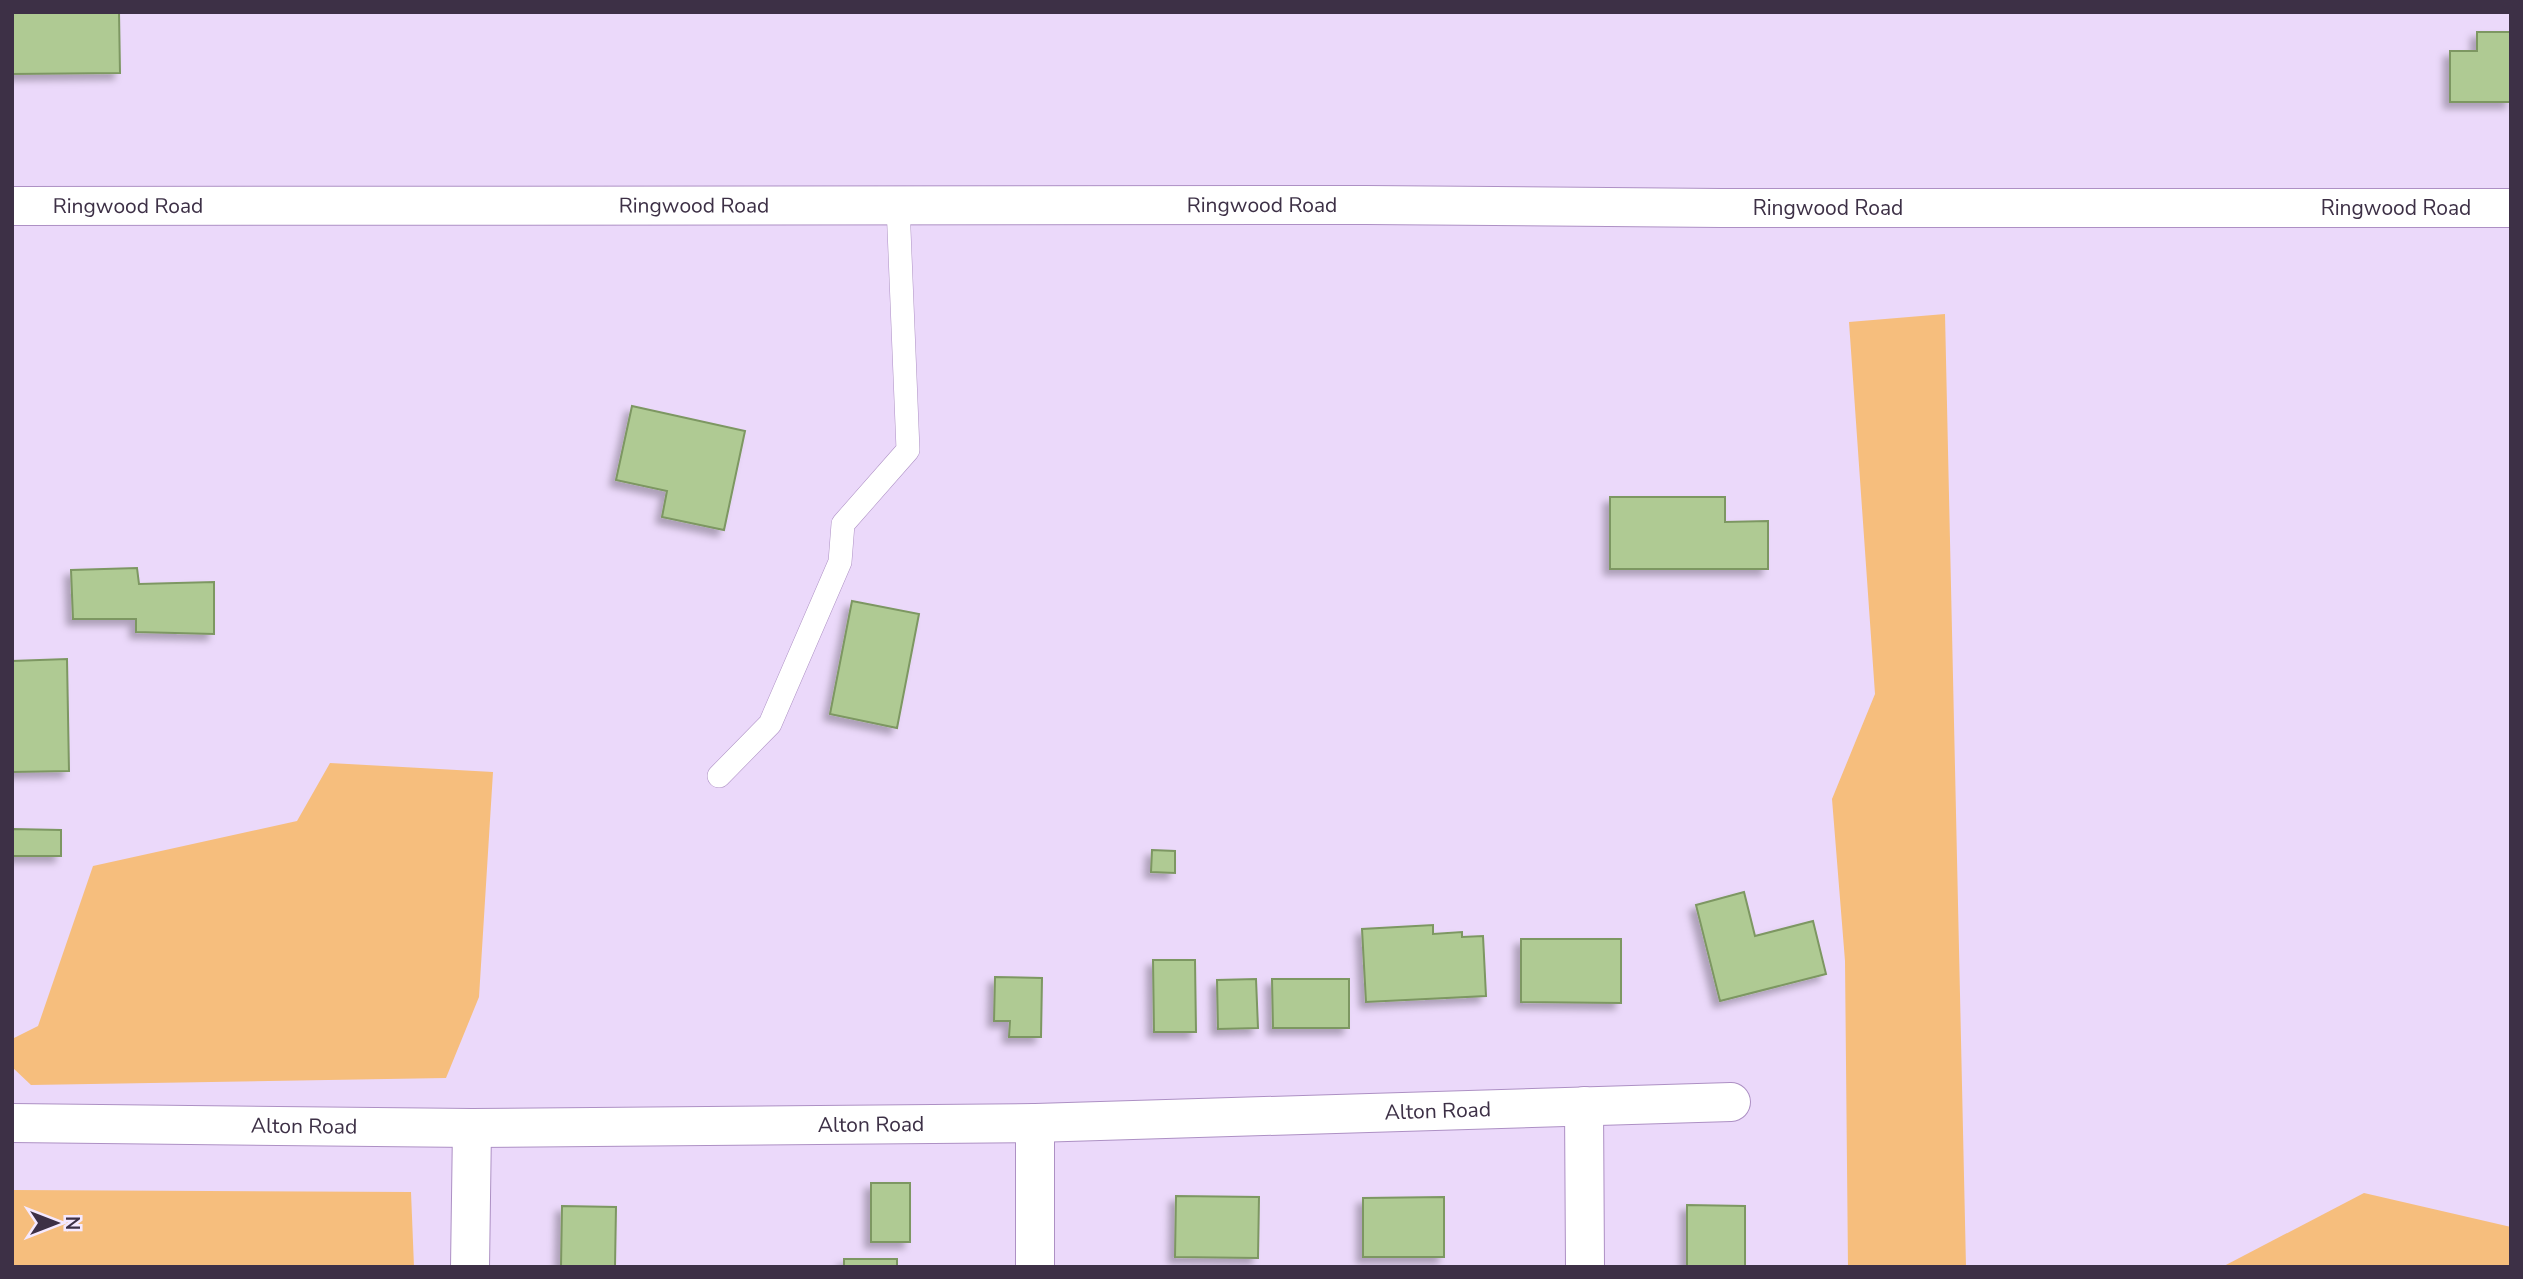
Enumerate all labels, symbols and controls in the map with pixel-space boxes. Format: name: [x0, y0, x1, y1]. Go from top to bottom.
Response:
street label: Ringwood Road: [619, 191, 769, 220]
street label: Ringwood Road: [1187, 191, 1337, 219]
street label: Ringwood Road: [53, 192, 203, 220]
street label: Ringwood Road: [1753, 194, 1903, 222]
street label: Ringwood Road: [2321, 194, 2471, 222]
street label: Alton Road: [1384, 1095, 1491, 1126]
street label: Alton Road: [818, 1110, 924, 1139]
street label: Alton Road: [251, 1112, 357, 1141]
north arrow: [21, 1188, 91, 1258]
text: N: [59, 1216, 85, 1230]

